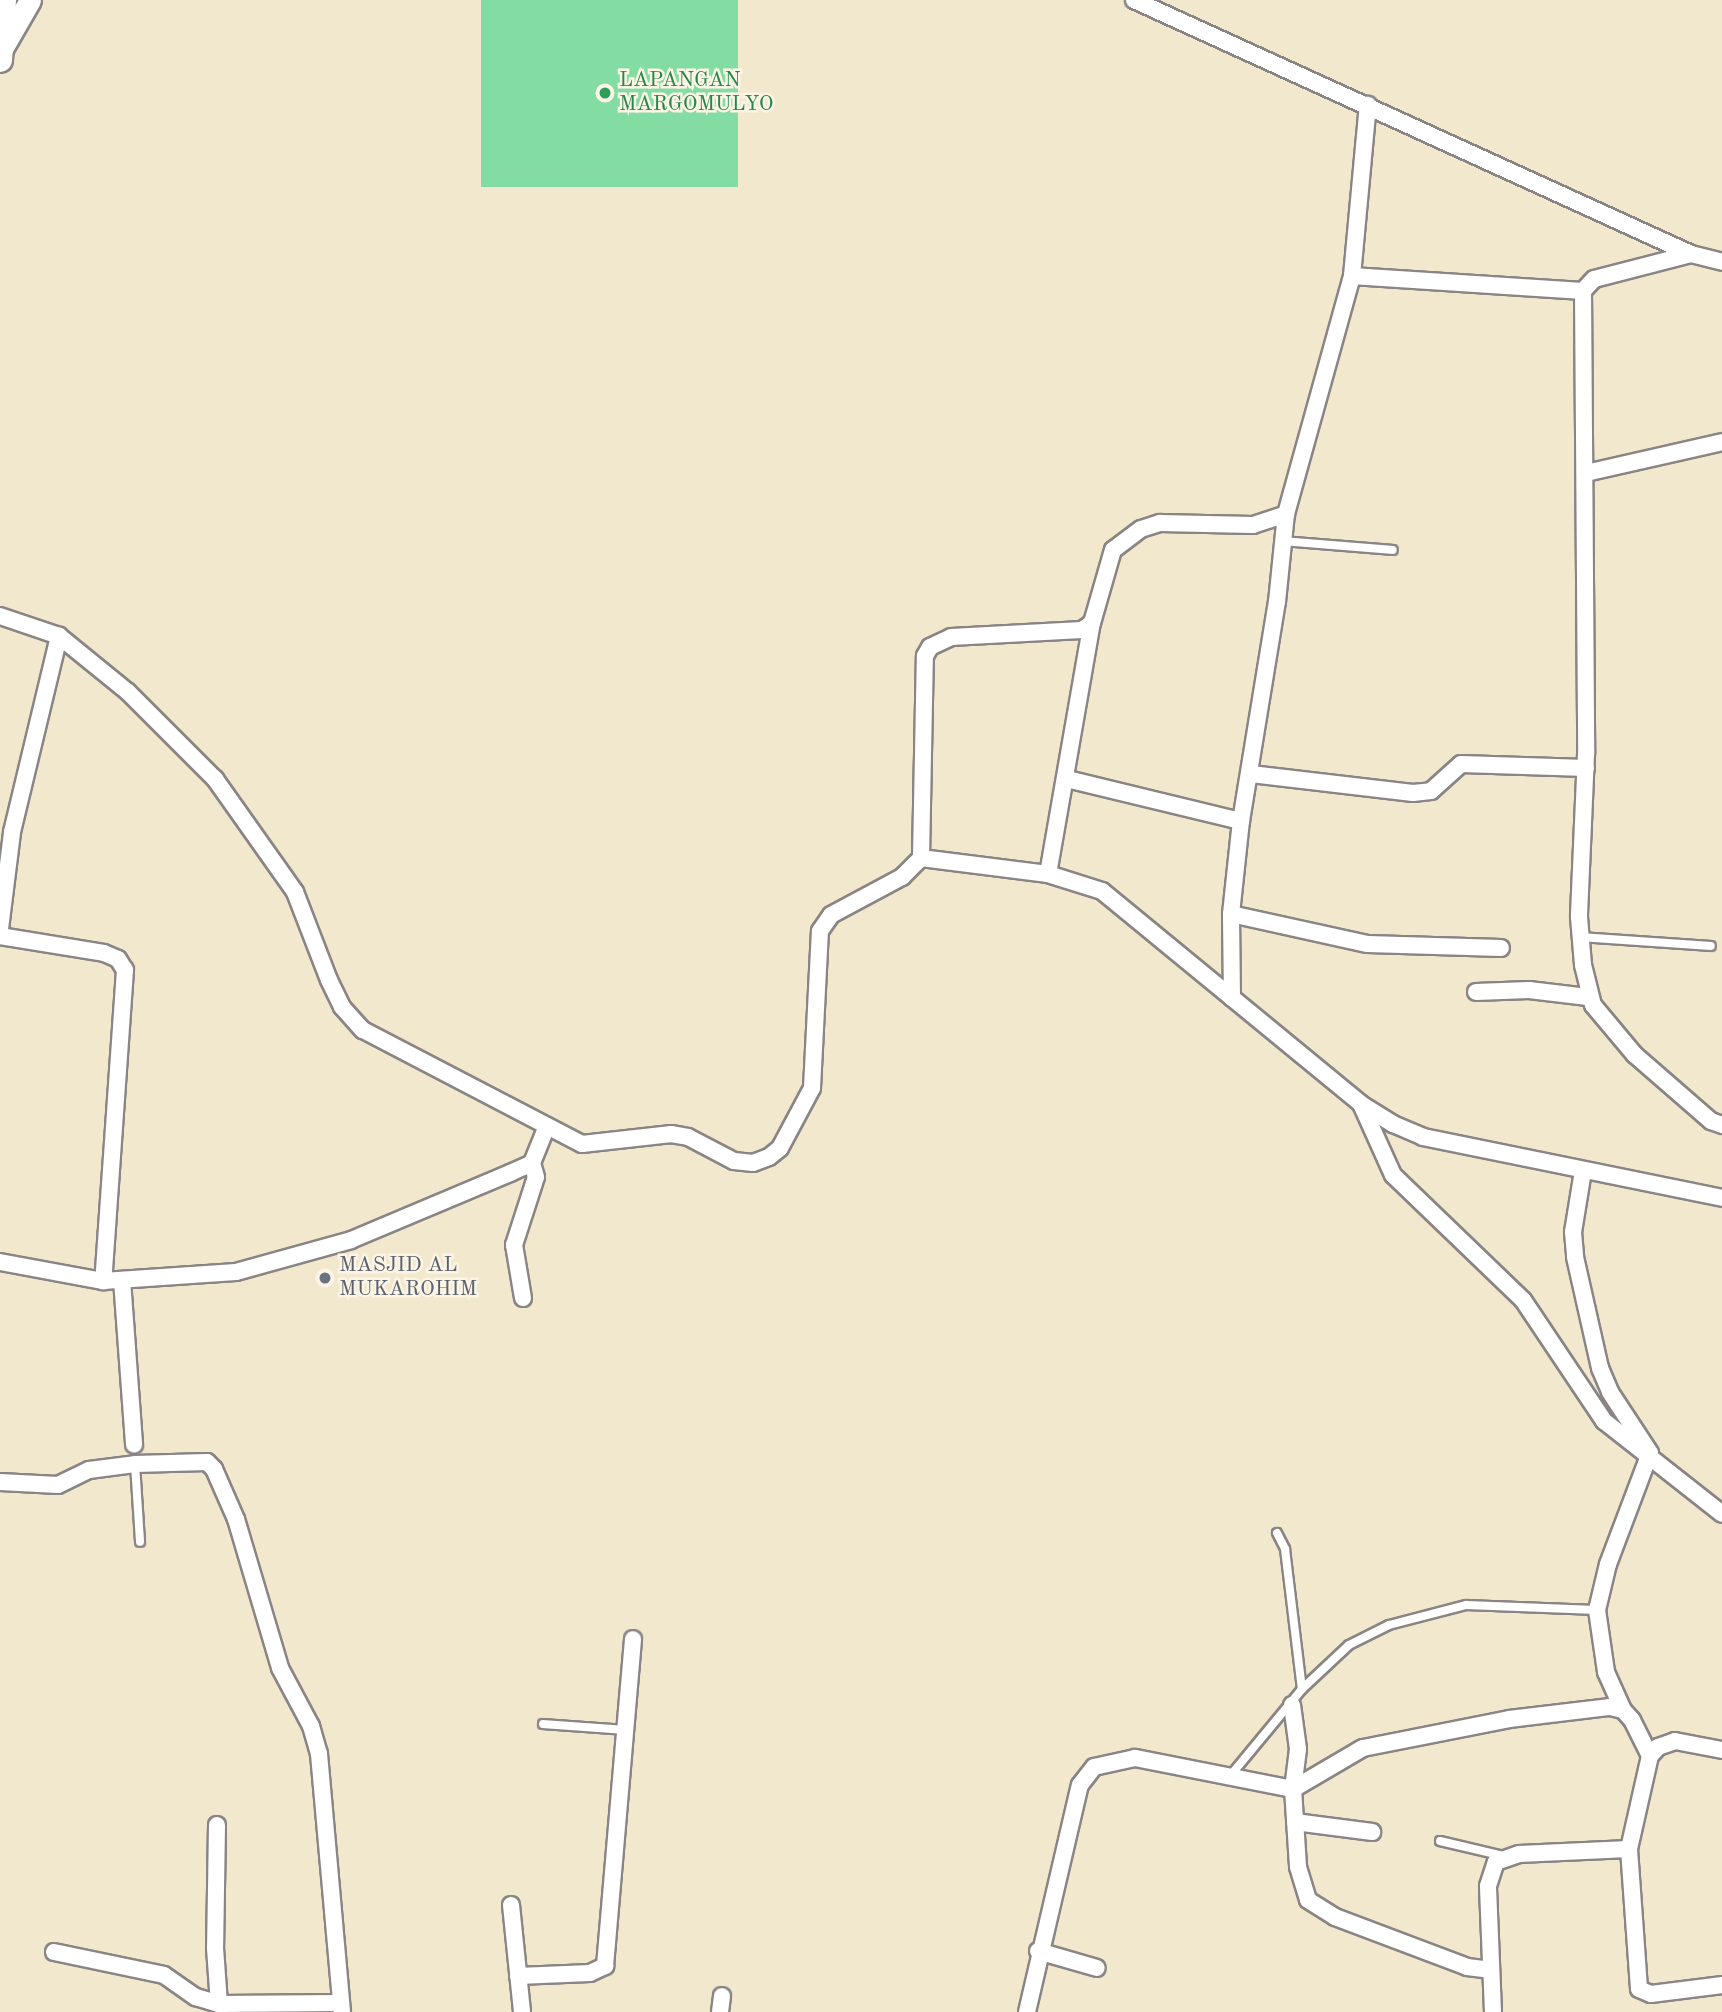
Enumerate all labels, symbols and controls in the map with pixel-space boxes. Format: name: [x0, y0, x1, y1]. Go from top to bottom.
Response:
place label: LAPANGAN MARGOMULYO: [619, 68, 773, 118]
marker: LAPANGAN MARGOMULYO: [597, 85, 613, 101]
place label: MASJID AL MUKAROHIM: [339, 1253, 477, 1303]
marker: MASJID AL MUKAROHIM: [317, 1270, 333, 1286]

